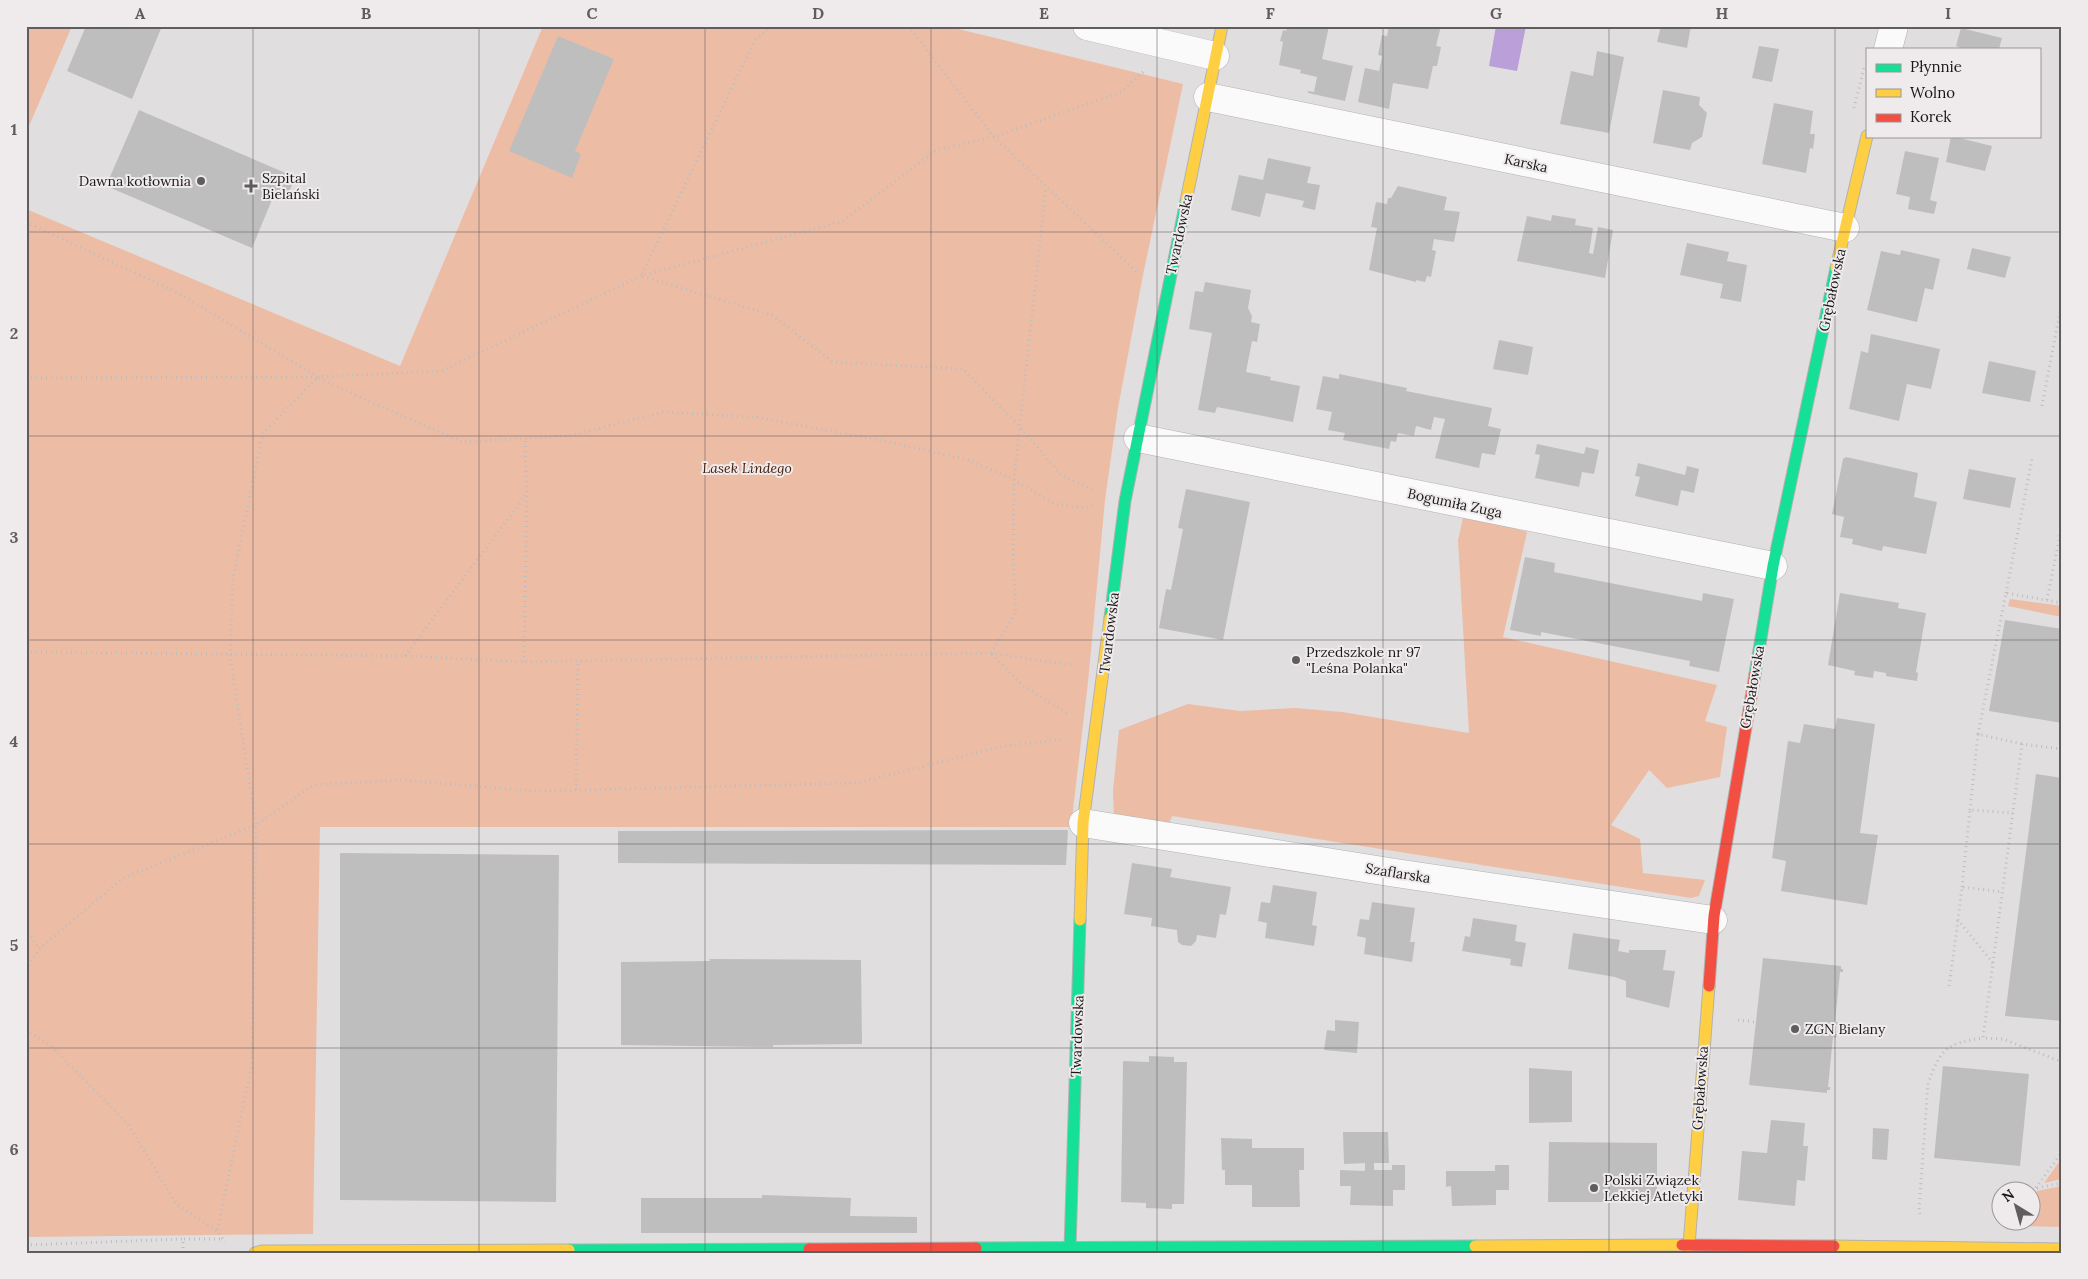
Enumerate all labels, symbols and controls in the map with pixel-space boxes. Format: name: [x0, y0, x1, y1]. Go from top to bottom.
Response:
text: A: [135, 3, 146, 23]
text: B: [361, 3, 372, 23]
text: C: [586, 3, 598, 23]
text: D: [812, 3, 824, 23]
text: E: [1039, 3, 1049, 23]
text: F: [1265, 3, 1275, 23]
text: G: [1490, 3, 1502, 23]
text: H: [1716, 3, 1729, 23]
text: I: [1945, 3, 1951, 23]
legend: [1866, 48, 2040, 138]
text: Płynnie: [1910, 57, 1962, 76]
text: Wolno: [1910, 83, 1955, 102]
text: Korek: [1910, 107, 1951, 126]
text: 1: [11, 119, 17, 139]
street label: Karska: [1503, 150, 1549, 176]
place label: Szpital Bielański: [262, 169, 320, 203]
place label: Dawna kotłownia: [79, 172, 191, 190]
marker: Dawna kotłownia: [195, 175, 207, 187]
marker: Szpital Bielański: [244, 179, 258, 193]
street label: Twardowska: [1162, 192, 1196, 276]
street label: Grębałowska: [1814, 247, 1850, 333]
text: 2: [10, 323, 18, 343]
park label: Lasek Lindego: [702, 459, 792, 477]
street label: Bogumiła Zuga: [1406, 484, 1504, 522]
text: 3: [10, 527, 19, 547]
street label: Twardowska: [1095, 591, 1123, 675]
place label: Przedszkole nr 97 "Leśna Polanka": [1306, 643, 1421, 677]
street label: Grębałowska: [1736, 644, 1768, 730]
marker: Przedszkole nr 97 "Leśna Polanka": [1290, 654, 1302, 666]
text: 4: [10, 731, 19, 751]
street label: Szaflarska: [1364, 859, 1432, 887]
text: 5: [10, 935, 19, 955]
street label: Twardowska: [1067, 995, 1087, 1077]
place label: ZGN Bielany: [1805, 1020, 1886, 1038]
marker: ZGN Bielany: [1789, 1023, 1801, 1035]
street label: Grębałowska: [1688, 1045, 1712, 1131]
text: 6: [9, 1139, 19, 1159]
place label: Polski Związek Lekkiej Atletyki: [1604, 1171, 1703, 1205]
marker: Polski Związek Lekkiej Atletyki: [1588, 1182, 1600, 1194]
north arrow: [1990, 1182, 2040, 1232]
text: N: [1998, 1185, 2018, 1206]

